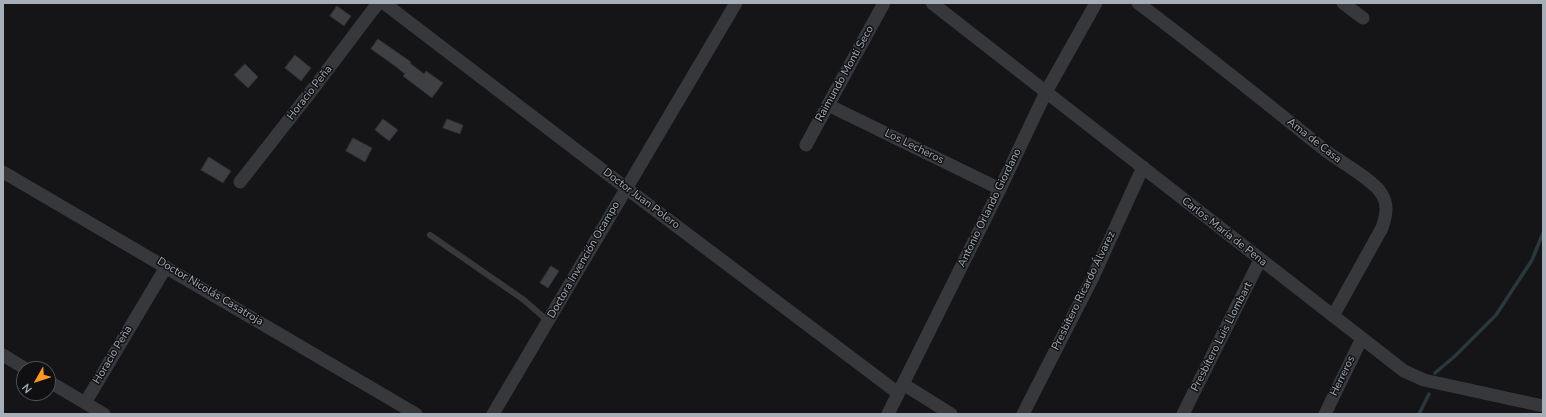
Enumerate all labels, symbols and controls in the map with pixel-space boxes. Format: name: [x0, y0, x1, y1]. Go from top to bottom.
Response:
street label: Raimundo Monti Seco: [813, 24, 877, 124]
street label: Horacio Peña: [285, 63, 335, 123]
street label: Ama de Casa: [1284, 116, 1344, 166]
street label: Los Lecheros: [882, 127, 946, 167]
street label: Antonio Orlando Giordano: [956, 147, 1024, 269]
street label: Doctor Juan Polero: [600, 166, 682, 232]
street label: Carlos María de Pena: [1179, 195, 1269, 269]
street label: Doctora Invención Ocampo: [545, 199, 623, 321]
street label: Presbítero Ricardo Álvarez: [1049, 229, 1119, 353]
street label: Doctor Nicolás Casatroja: [155, 255, 265, 329]
street label: Presbítero Luis Llombart: [1189, 280, 1255, 394]
street label: Horacio Peña: [90, 324, 136, 386]
street label: Herreros: [1328, 354, 1358, 398]
north arrow: [16, 361, 56, 401]
text: N: [19, 380, 35, 396]

